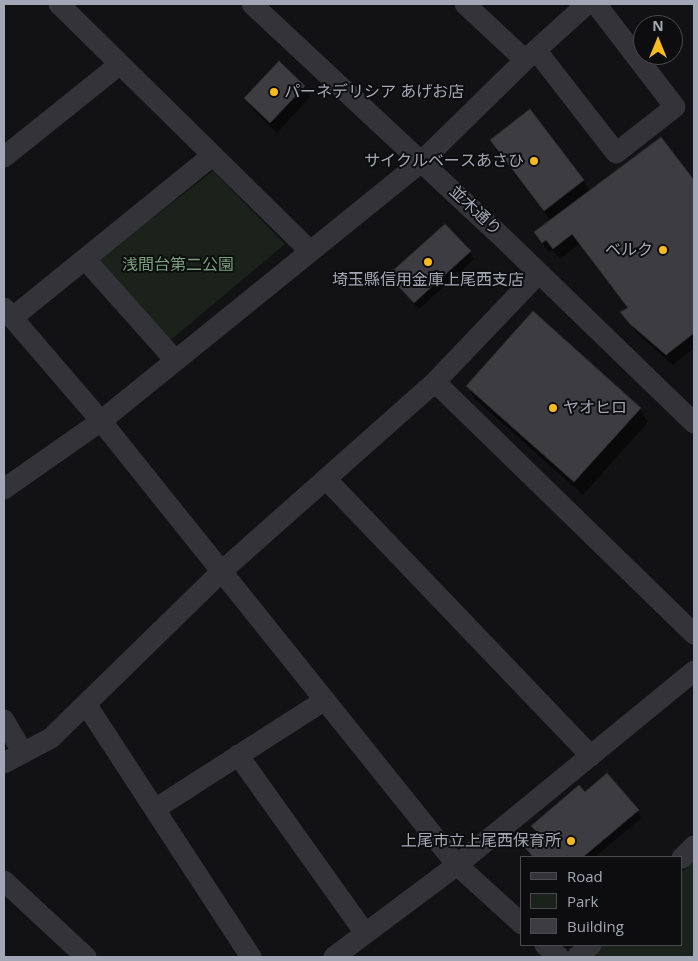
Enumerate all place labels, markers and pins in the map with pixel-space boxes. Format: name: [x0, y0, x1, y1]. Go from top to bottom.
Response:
place label: パーネデリシア あげお店: [284, 82, 464, 102]
marker: パーネデリシア あげお店: [268, 86, 280, 98]
place label: サイクルベースあさひ: [364, 151, 524, 171]
marker: サイクルベースあさひ: [528, 155, 540, 167]
place label: ベルク: [605, 240, 653, 260]
marker: ベルク: [657, 244, 669, 256]
marker: 埼玉縣信用金庫上尾西支店: [422, 256, 434, 268]
place label: 埼玉縣信用金庫上尾西支店: [332, 270, 524, 290]
place label: ヤオヒロ: [563, 398, 627, 418]
marker: ヤオヒロ: [547, 402, 559, 414]
place label: 上尾市立上尾西保育所: [401, 831, 561, 851]
marker: 上尾市立上尾西保育所: [565, 835, 577, 847]

